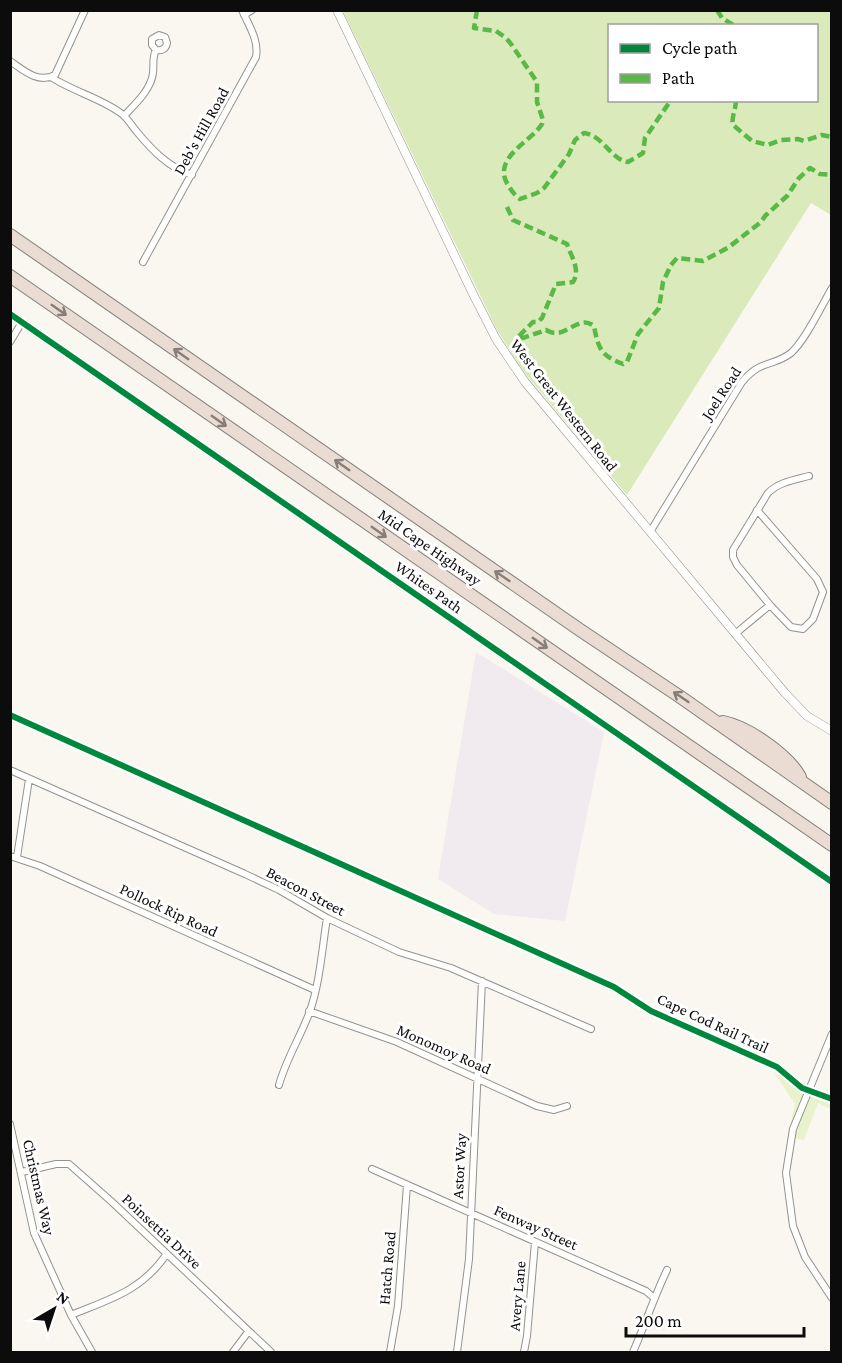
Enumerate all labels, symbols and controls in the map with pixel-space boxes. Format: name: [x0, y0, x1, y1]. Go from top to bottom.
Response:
legend: [608, 24, 818, 102]
text: Cycle path: [662, 38, 738, 58]
text: Path: [662, 68, 695, 88]
street label: Deb's Hill Road: [170, 84, 232, 178]
one-way arrow: [50, 304, 66, 316]
street label: West Great Western Road: [507, 336, 621, 475]
one-way arrow: [174, 348, 190, 360]
street label: Joel Road: [697, 363, 745, 425]
one-way arrow: [210, 415, 226, 427]
one-way arrow: [334, 459, 350, 471]
street label: Mid Cape Highway: [375, 505, 485, 590]
one-way arrow: [371, 526, 387, 538]
street label: Whites Path: [392, 558, 466, 617]
one-way arrow: [494, 570, 511, 582]
one-way arrow: [531, 637, 547, 649]
one-way arrow: [673, 691, 689, 703]
street label: Beacon Street: [264, 863, 349, 919]
street label: Pollock Rip Road: [117, 880, 221, 941]
street label: Cape Cod Rail Trail: [654, 990, 772, 1057]
street label: Monomoy Road: [394, 1021, 494, 1079]
street label: Astor Way: [449, 1132, 470, 1199]
street label: Christmas Way: [19, 1137, 58, 1237]
street label: Poinsettia Drive: [119, 1190, 205, 1272]
street label: Fenway Street: [491, 1201, 581, 1254]
street label: Hatch Road: [375, 1230, 399, 1305]
street label: Avery Lane: [505, 1260, 530, 1332]
north arrow: [24, 1279, 84, 1339]
text: N: [54, 1288, 73, 1308]
scale bar: [626, 1300, 804, 1338]
text: 200 m: [635, 1311, 682, 1331]

